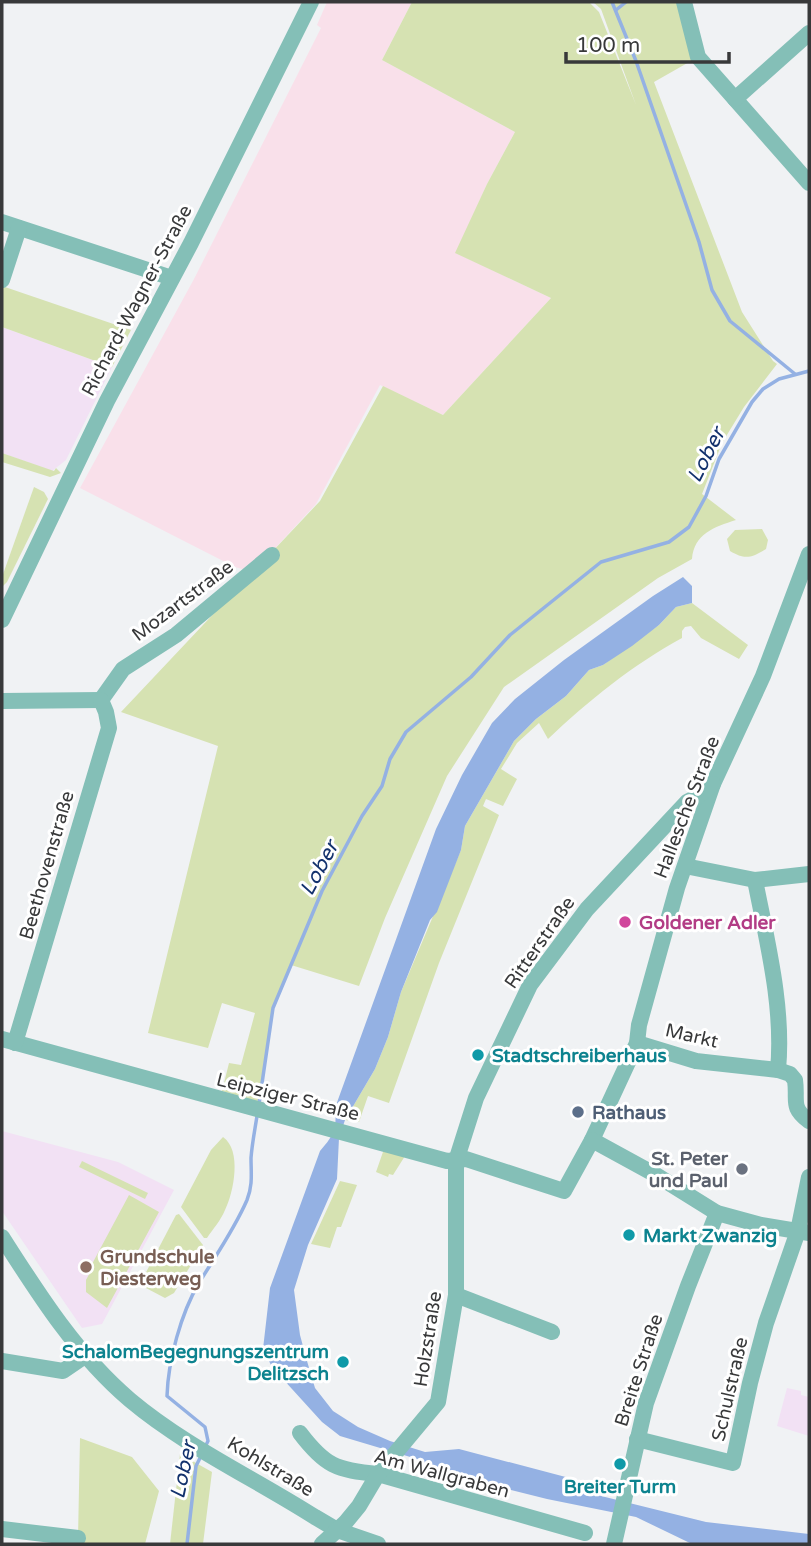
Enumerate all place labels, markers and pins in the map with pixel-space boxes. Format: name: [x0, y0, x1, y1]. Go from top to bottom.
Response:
place label: Goldener Adler: [639, 912, 776, 934]
marker: Goldener Adler: [617, 914, 633, 930]
place label: Stadtschreiberhaus: [492, 1045, 667, 1067]
marker: Stadtschreiberhaus: [470, 1047, 486, 1063]
place label: Rathaus: [592, 1102, 666, 1124]
marker: Rathaus: [570, 1104, 586, 1120]
place label: St. Peter und Paul: [649, 1148, 729, 1192]
marker: St. Peter und Paul: [734, 1161, 750, 1177]
place label: Markt Zwanzig: [643, 1225, 777, 1248]
marker: Markt Zwanzig: [621, 1227, 637, 1243]
place label: Grundschule Diesterweg: [100, 1246, 215, 1291]
marker: Grundschule Diesterweg: [78, 1259, 94, 1275]
place label: SchalomBegegnungszentrum Delitzsch: [62, 1341, 329, 1385]
marker: SchalomBegegnungszentrum Delitzsch: [335, 1354, 351, 1370]
marker: Breiter Turm: [612, 1456, 628, 1472]
place label: Breiter Turm: [564, 1476, 676, 1498]

